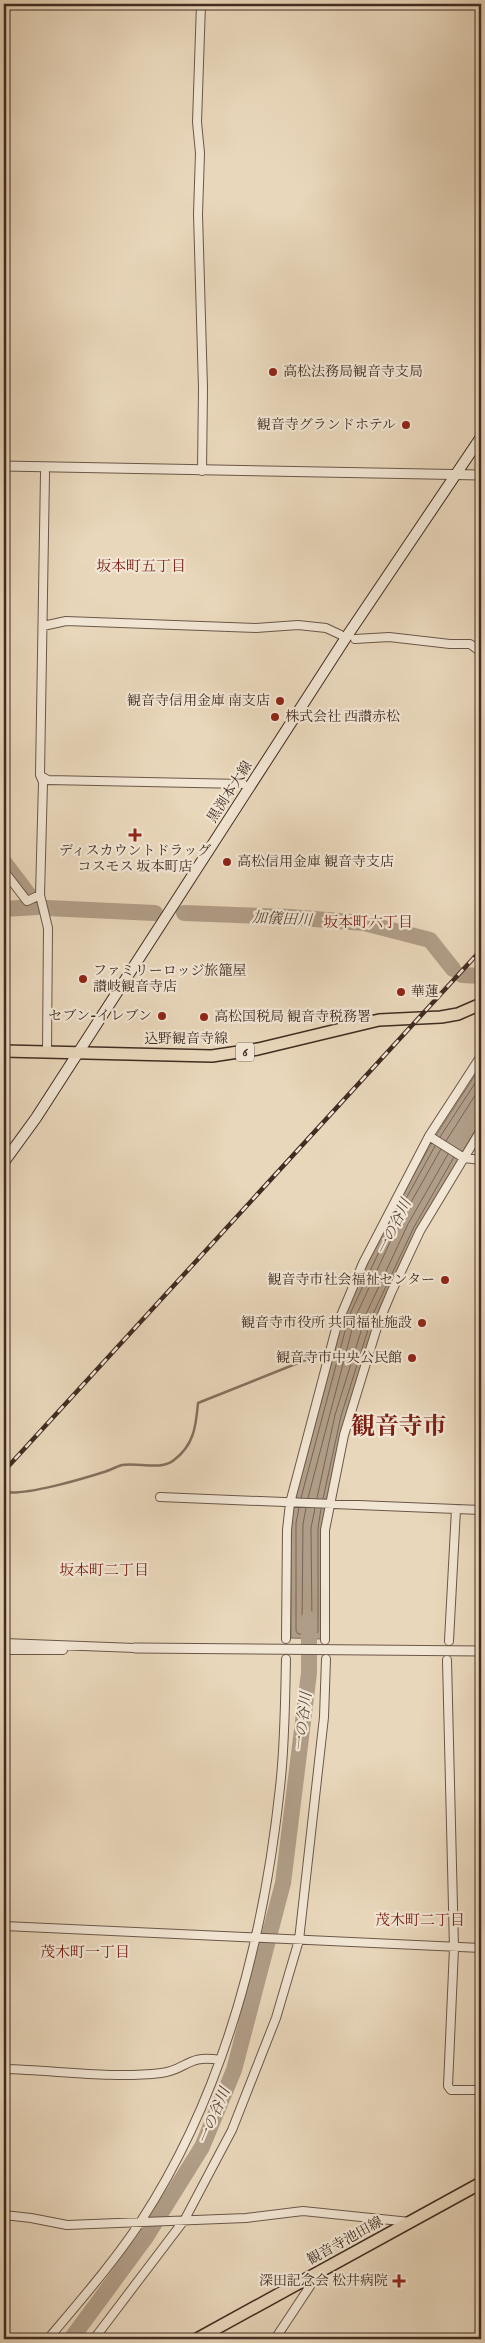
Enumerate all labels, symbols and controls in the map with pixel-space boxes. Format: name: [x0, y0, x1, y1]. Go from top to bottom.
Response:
place label: 高松法務局観音寺支局: [283, 363, 423, 381]
marker: 高松法務局観音寺支局: [267, 366, 279, 378]
place label: 観音寺グランドホテル: [257, 416, 396, 434]
marker: 観音寺グランドホテル: [400, 419, 412, 431]
district label: 坂本町五丁目: [96, 557, 186, 576]
place label: 観音寺信用金庫 南支店: [127, 692, 270, 710]
marker: 観音寺信用金庫 南支店: [274, 695, 286, 707]
place label: 株式会社 西讃赤松: [285, 708, 400, 726]
marker: 株式会社 西讃赤松: [269, 711, 281, 723]
street label: 黒渕本大線: [203, 758, 257, 826]
marker: ディスカウントドラッグ コスモス 坂本町店: [129, 829, 141, 841]
place label: ディスカウントドラッグ コスモス 坂本町店: [59, 842, 211, 876]
place label: 高松信用金庫 観音寺支店: [237, 853, 394, 871]
marker: 高松信用金庫 観音寺支店: [221, 856, 233, 868]
water label: 加儀田川: [252, 908, 314, 930]
district label: 坂本町六丁目: [323, 913, 413, 932]
place label: ファミリーロッジ旅籠屋 讃岐観音寺店: [93, 962, 246, 996]
marker: ファミリーロッジ旅籠屋 讃岐観音寺店: [77, 973, 89, 985]
place label: 華蓮: [411, 983, 439, 1001]
marker: 華蓮: [395, 986, 407, 998]
place label: セブン-イレブン: [49, 1007, 152, 1025]
place label: 高松国税局 観音寺税務署: [214, 1008, 371, 1026]
marker: セブン-イレブン: [156, 1010, 168, 1022]
marker: 高松国税局 観音寺税務署: [198, 1011, 210, 1023]
street label: 込野観音寺線: [144, 1030, 228, 1048]
road number: 6: [236, 1042, 254, 1062]
water label: 一の谷川: [372, 1194, 417, 1258]
place label: 観音寺市社会福祉センター: [268, 1271, 435, 1289]
marker: 観音寺市社会福祉センター: [439, 1274, 451, 1286]
place label: 観音寺市役所 共同福祉施設: [241, 1314, 412, 1332]
marker: 観音寺市役所 共同福祉施設: [416, 1317, 428, 1329]
place label: 観音寺市中央公民館: [276, 1349, 402, 1367]
marker: 観音寺市中央公民館: [406, 1352, 418, 1364]
district label: 観音寺市: [351, 1412, 447, 1443]
district label: 坂本町二丁目: [59, 1561, 149, 1580]
water label: 一の谷川: [290, 1689, 316, 1753]
district label: 茂木町二丁目: [375, 1911, 465, 1930]
district label: 茂木町一丁目: [40, 1943, 130, 1962]
water label: 一の谷川: [194, 2083, 235, 2147]
street label: 観音寺池田線: [304, 2213, 386, 2269]
place label: 深田記念会 松井病院: [259, 2272, 388, 2290]
marker: 深田記念会 松井病院: [392, 2274, 406, 2288]

